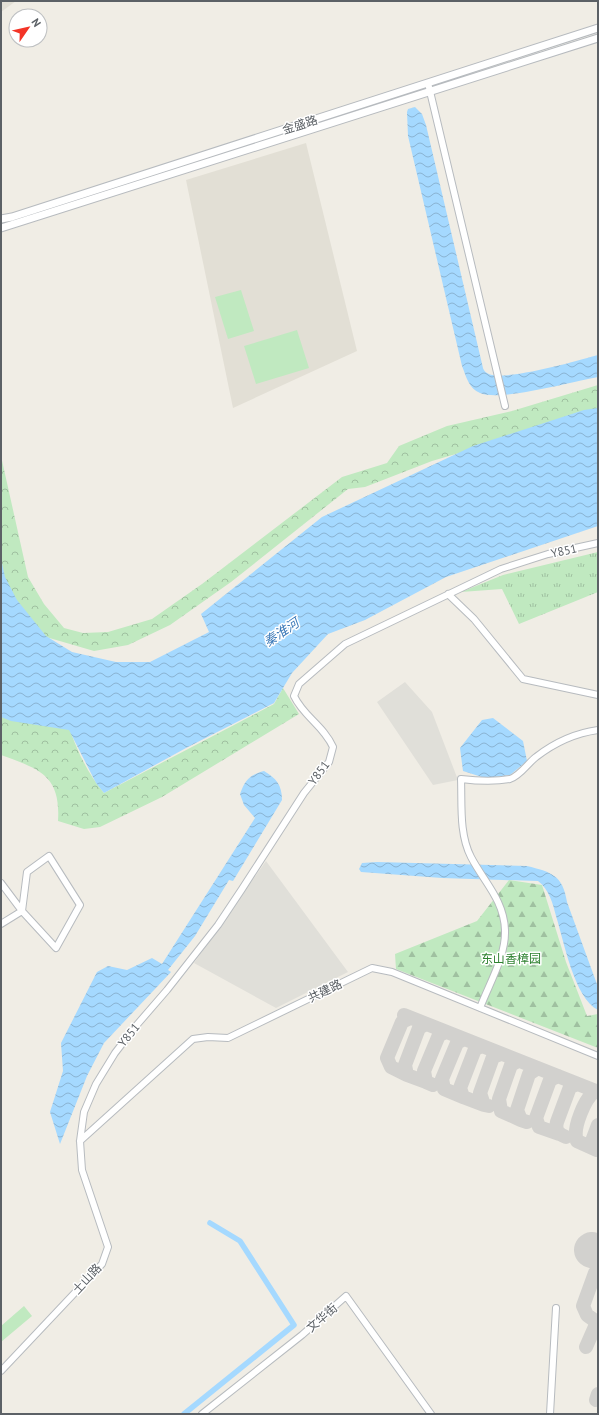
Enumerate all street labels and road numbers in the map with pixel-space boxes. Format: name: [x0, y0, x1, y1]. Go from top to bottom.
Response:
street label: 金盛路: [280, 112, 319, 137]
street label: Y851: [549, 540, 578, 561]
street label: Y851: [305, 758, 333, 788]
street label: 共建路: [305, 976, 344, 1005]
street label: Y851: [114, 1020, 143, 1050]
street label: 土山路: [69, 1260, 104, 1297]
street label: 文华街: [303, 1300, 340, 1335]

